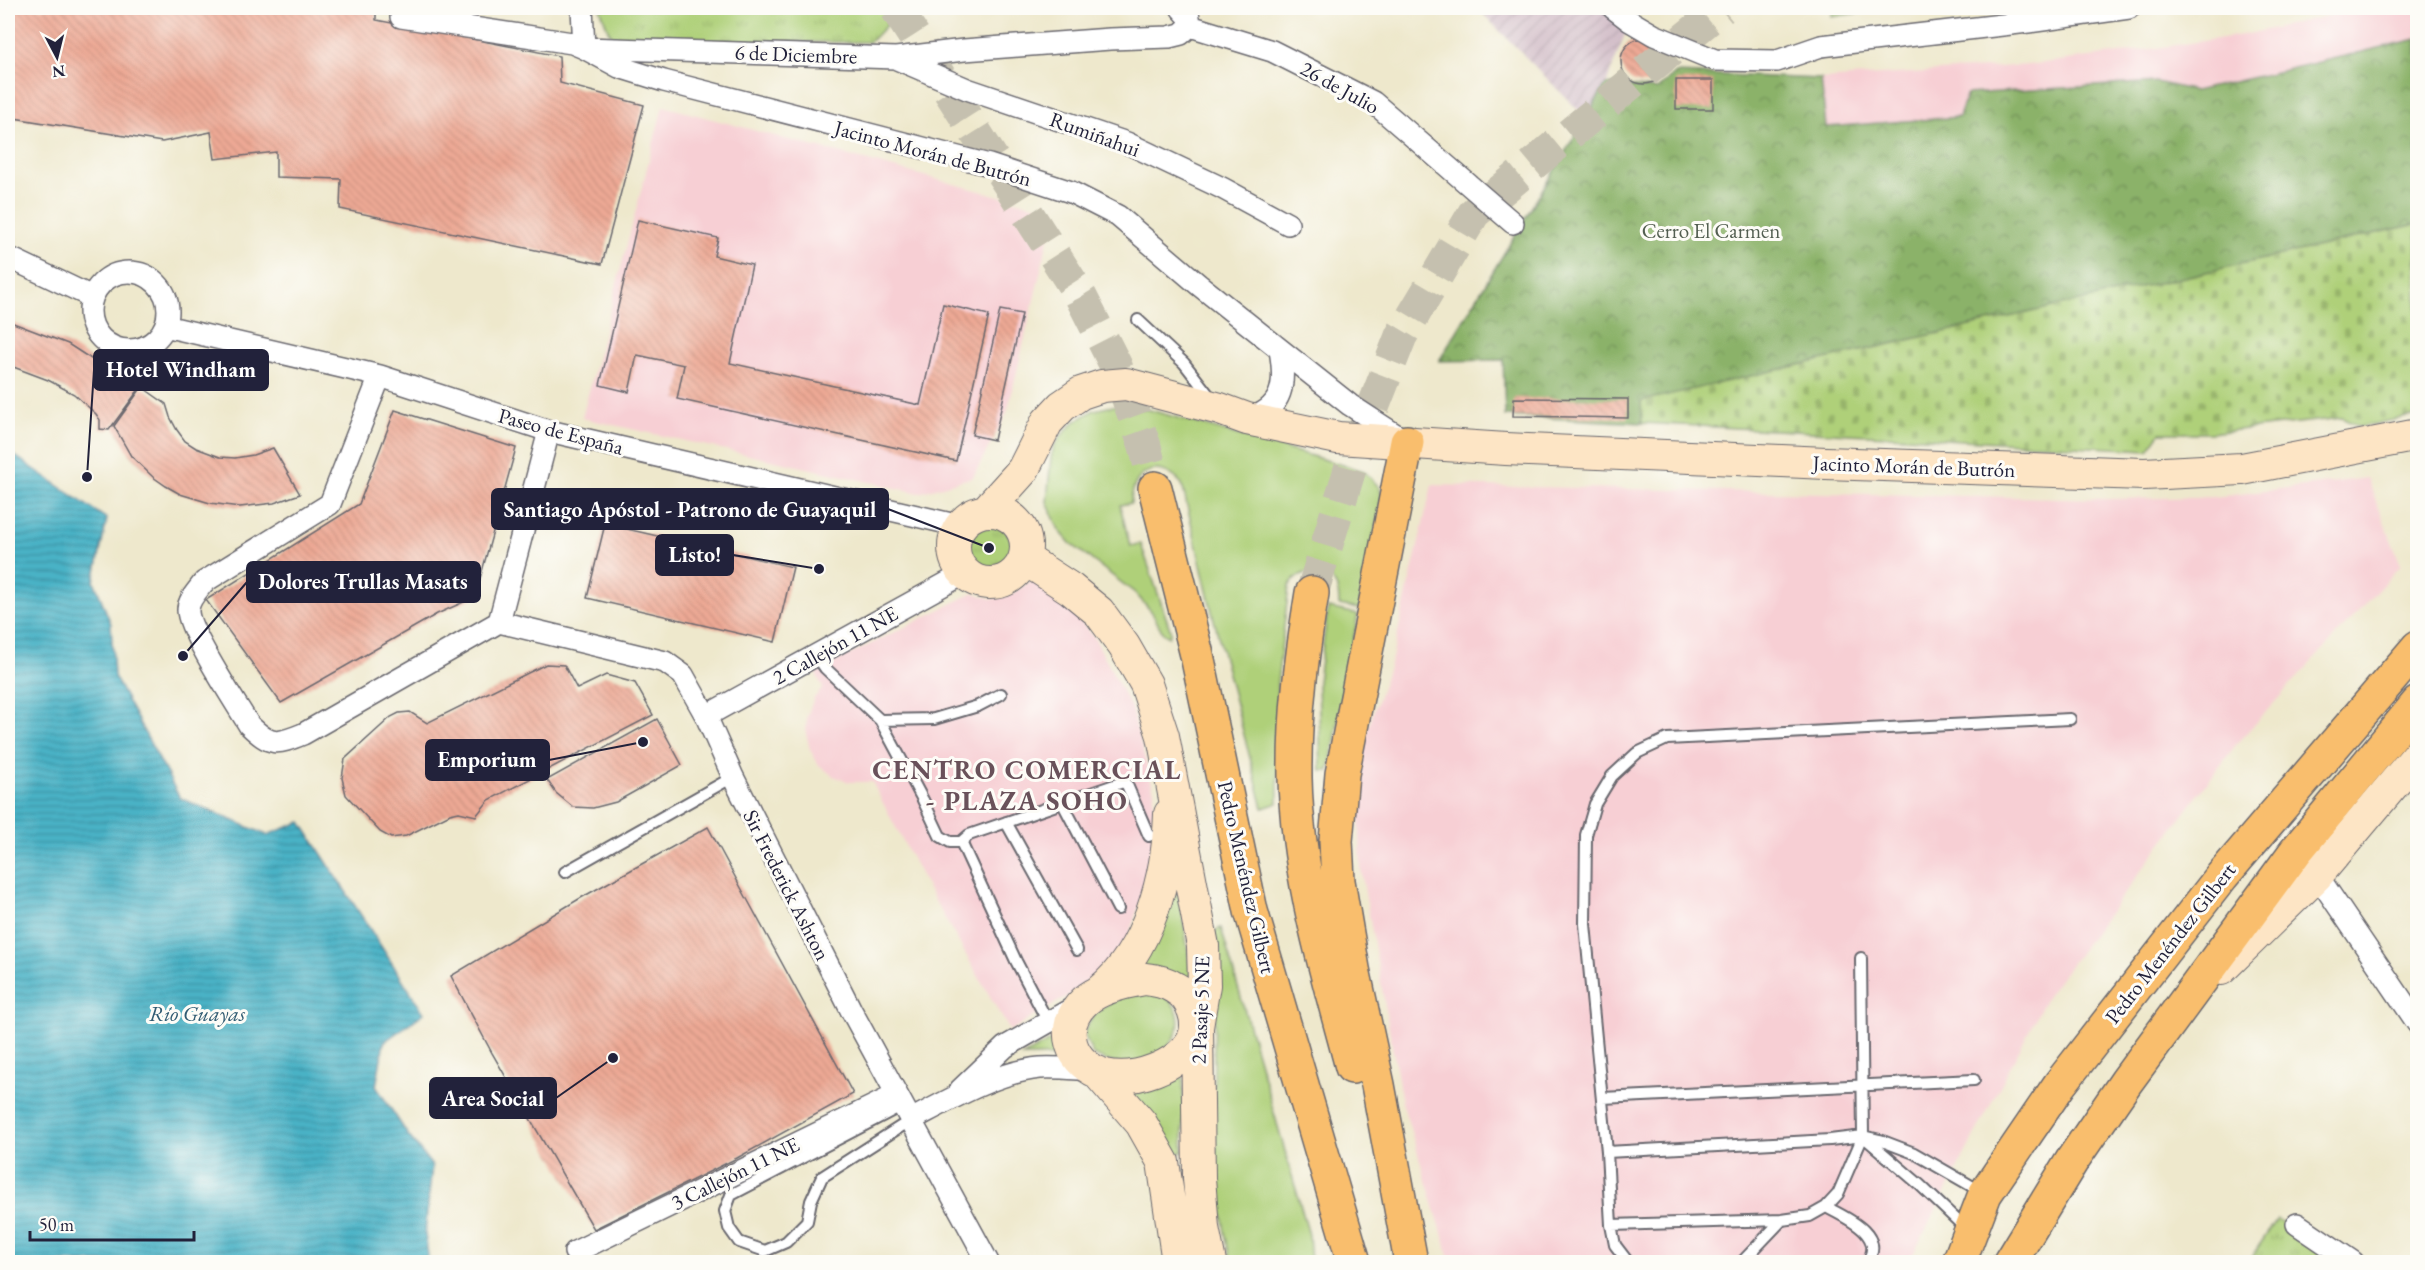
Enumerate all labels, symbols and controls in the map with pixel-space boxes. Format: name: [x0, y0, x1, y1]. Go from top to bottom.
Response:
north arrow: [27, 27, 87, 87]
street label: 6 de Diciembre: [734, 38, 858, 70]
street label: 26 de Julio: [1296, 54, 1384, 120]
text: N: [51, 60, 66, 83]
street label: Rumiñahui: [1046, 105, 1144, 163]
street label: Jacinto Morán de Butrón: [830, 113, 1034, 192]
park label: Cerro El Carmen: [1642, 217, 1780, 244]
callout: Hotel Windham: [94, 350, 268, 390]
text: Hotel Windham: [106, 355, 256, 384]
street label: Paseo de España: [496, 401, 627, 461]
street label: Jacinto Morán de Butrón: [1810, 449, 2016, 483]
callout: Santiago Apóstol - Patrono de Guayaquil: [492, 489, 888, 529]
text: Santiago Apóstol - Patrono de Guayaquil: [504, 495, 876, 524]
callout: Listo!: [656, 535, 733, 575]
text: Listo!: [669, 540, 722, 569]
callout: Dolores Trullas Masats: [247, 562, 480, 602]
text: Dolores Trullas Masats: [258, 567, 468, 596]
street label: 2 Callejón 11 NE: [768, 599, 903, 691]
callout: Emporium: [426, 740, 549, 780]
text: Emporium: [437, 745, 537, 774]
district label: CENTRO COMERCIAL - PLAZA SOHO: [872, 752, 1182, 818]
street label: Pedro Menéndez Gilbert: [1212, 778, 1282, 976]
street label: Sir Frederick Ashton: [737, 805, 837, 965]
street label: Pedro Menéndez Gilbert: [2099, 857, 2241, 1029]
street label: 2 Pasaje 5 NE: [1185, 955, 1215, 1064]
water label: Río Guayas: [149, 999, 246, 1028]
callout: Area Social: [430, 1078, 556, 1118]
text: Area Social: [441, 1084, 544, 1113]
street label: 3 Callejón 11 NE: [667, 1130, 804, 1216]
scale bar: [30, 1204, 194, 1242]
text: 50 m: [39, 1213, 74, 1236]

